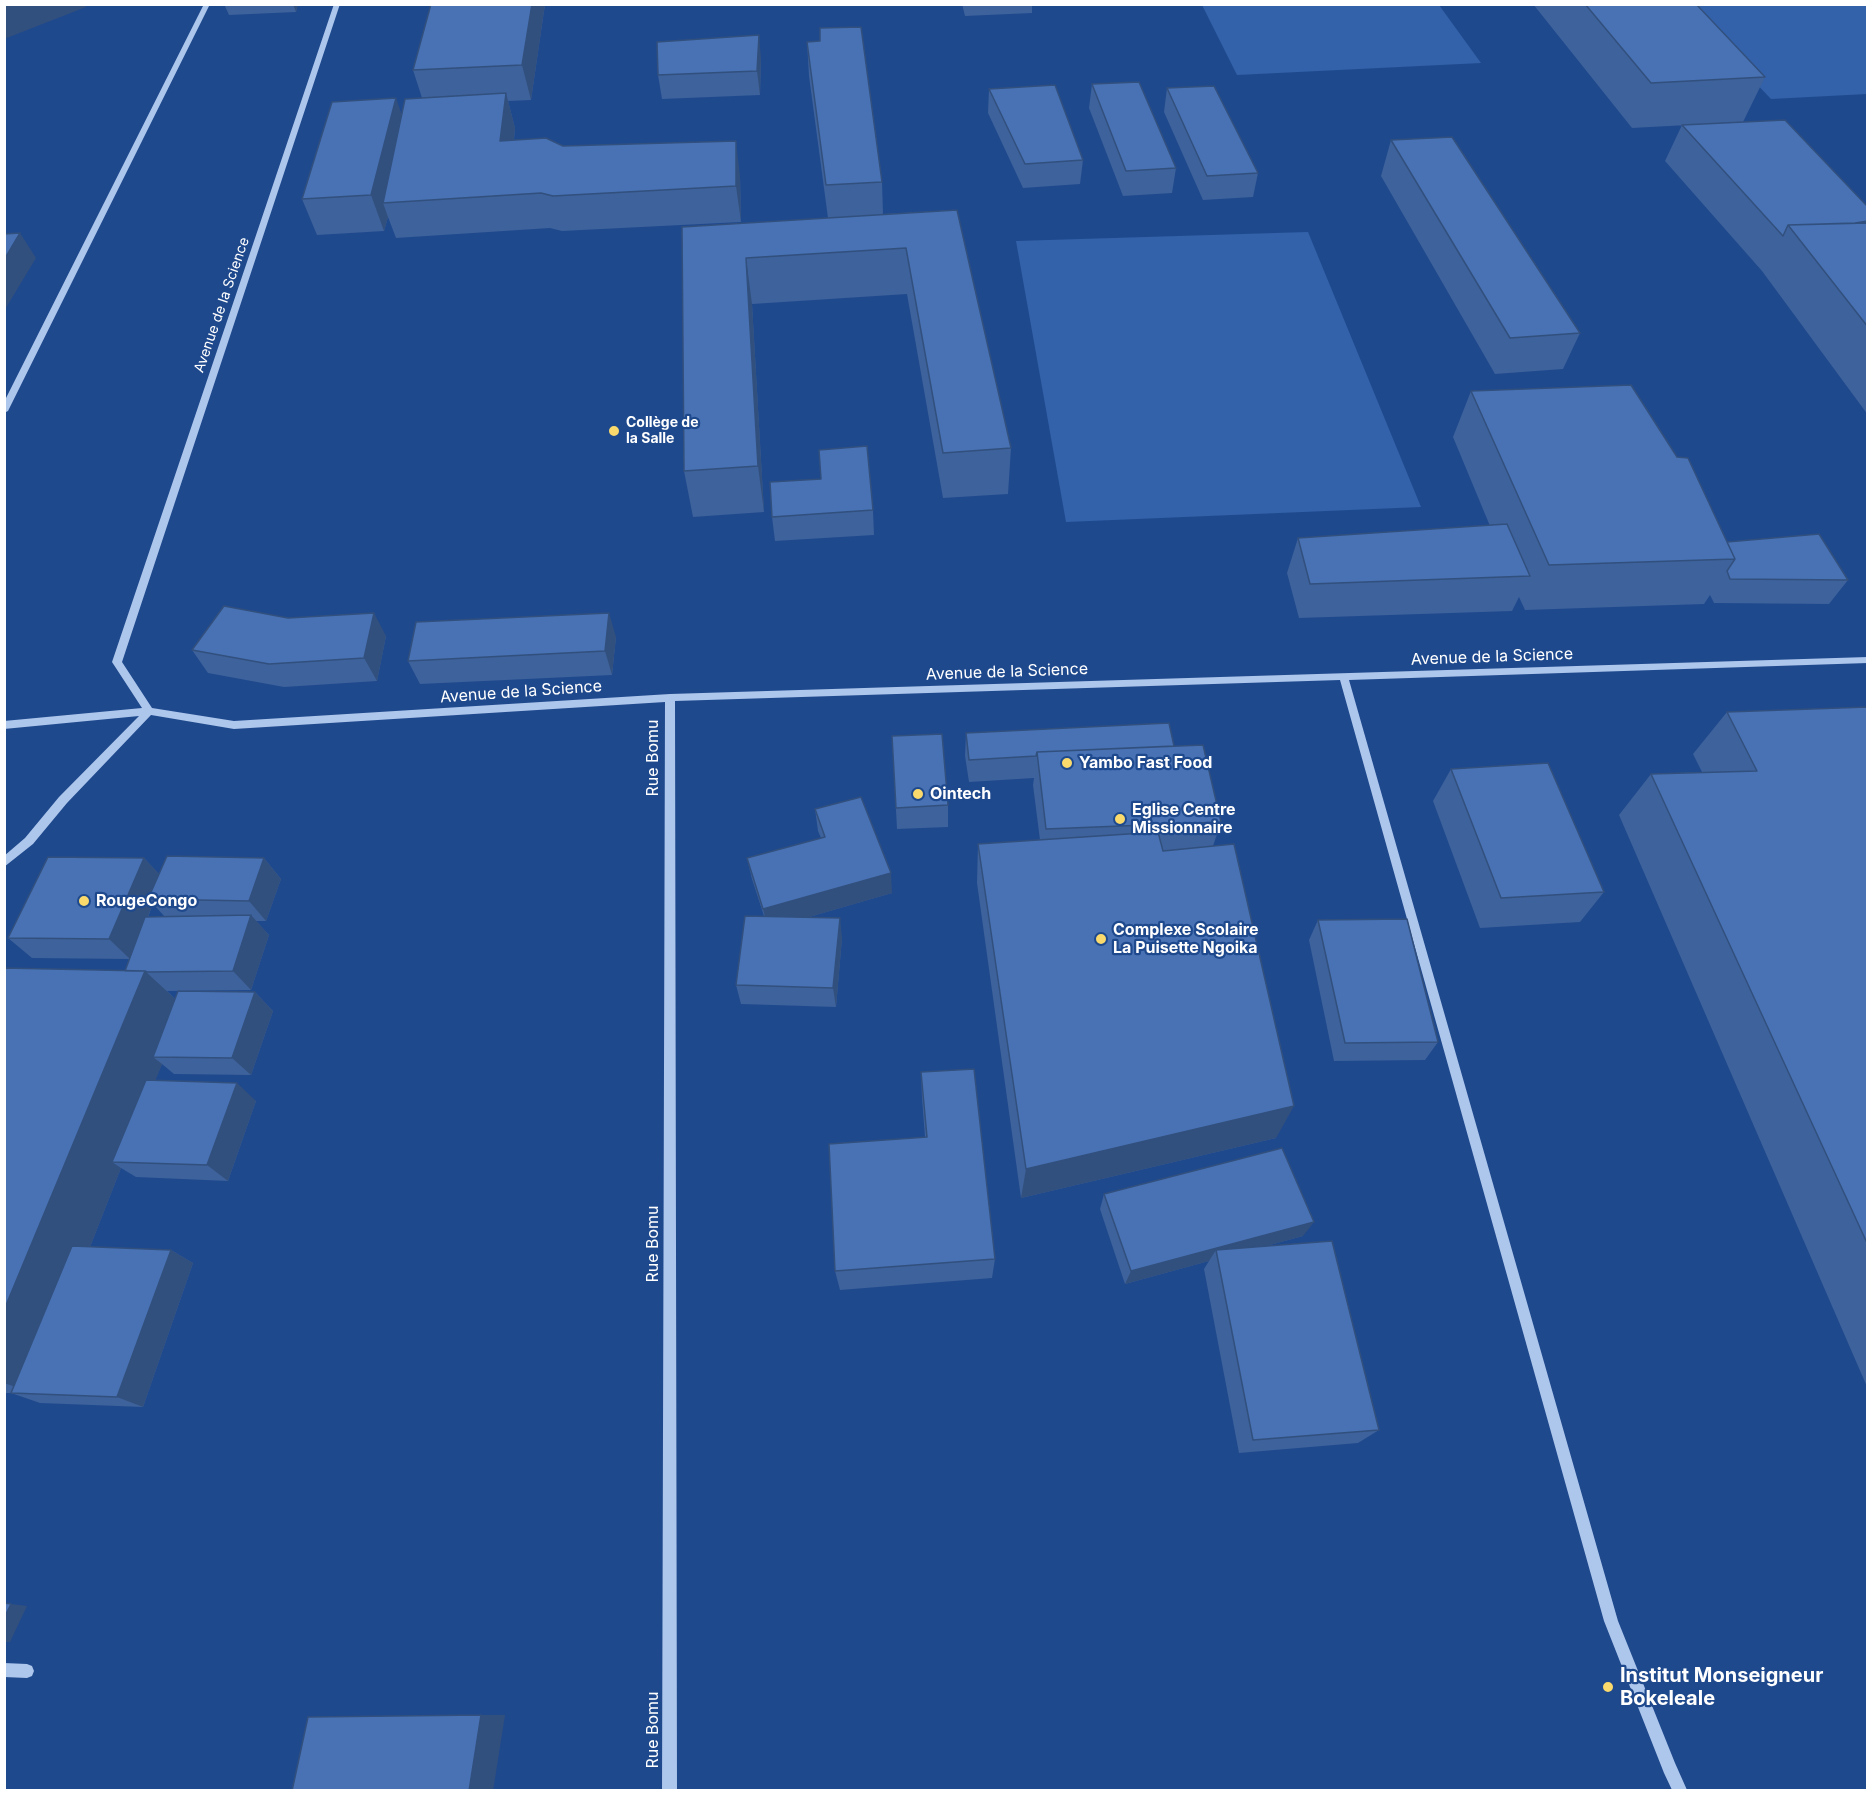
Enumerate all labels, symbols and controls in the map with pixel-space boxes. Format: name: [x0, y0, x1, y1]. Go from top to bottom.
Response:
street label: Avenue de la Science: [191, 235, 253, 375]
place label: Collège de la Salle: [626, 415, 699, 448]
marker: Collège de la Salle: [607, 424, 621, 438]
street label: Avenue de la Science: [1411, 645, 1573, 669]
street label: Avenue de la Science: [926, 660, 1088, 684]
street label: Avenue de la Science: [439, 677, 603, 707]
street label: Rue Bomu: [643, 719, 663, 797]
place label: Yambo Fast Food: [1079, 753, 1212, 773]
marker: Yambo Fast Food: [1060, 756, 1074, 770]
place label: Ointech: [930, 784, 991, 804]
marker: Ointech: [911, 787, 925, 801]
place label: Eglise Centre Missionnaire: [1132, 800, 1236, 838]
marker: Eglise Centre Missionnaire: [1113, 812, 1127, 826]
place label: RougeCongo: [96, 891, 197, 911]
marker: RougeCongo: [77, 894, 91, 908]
place label: Complexe Scolaire La Puisette Ngoika: [1113, 920, 1258, 958]
marker: Complexe Scolaire La Puisette Ngoika: [1094, 932, 1108, 946]
street label: Rue Bomu: [643, 1205, 663, 1283]
place label: Institut Monseigneur Bokeleale: [1620, 1664, 1823, 1711]
marker: Institut Monseigneur Bokeleale: [1601, 1680, 1615, 1694]
street label: Rue Bomu: [643, 1691, 663, 1769]

